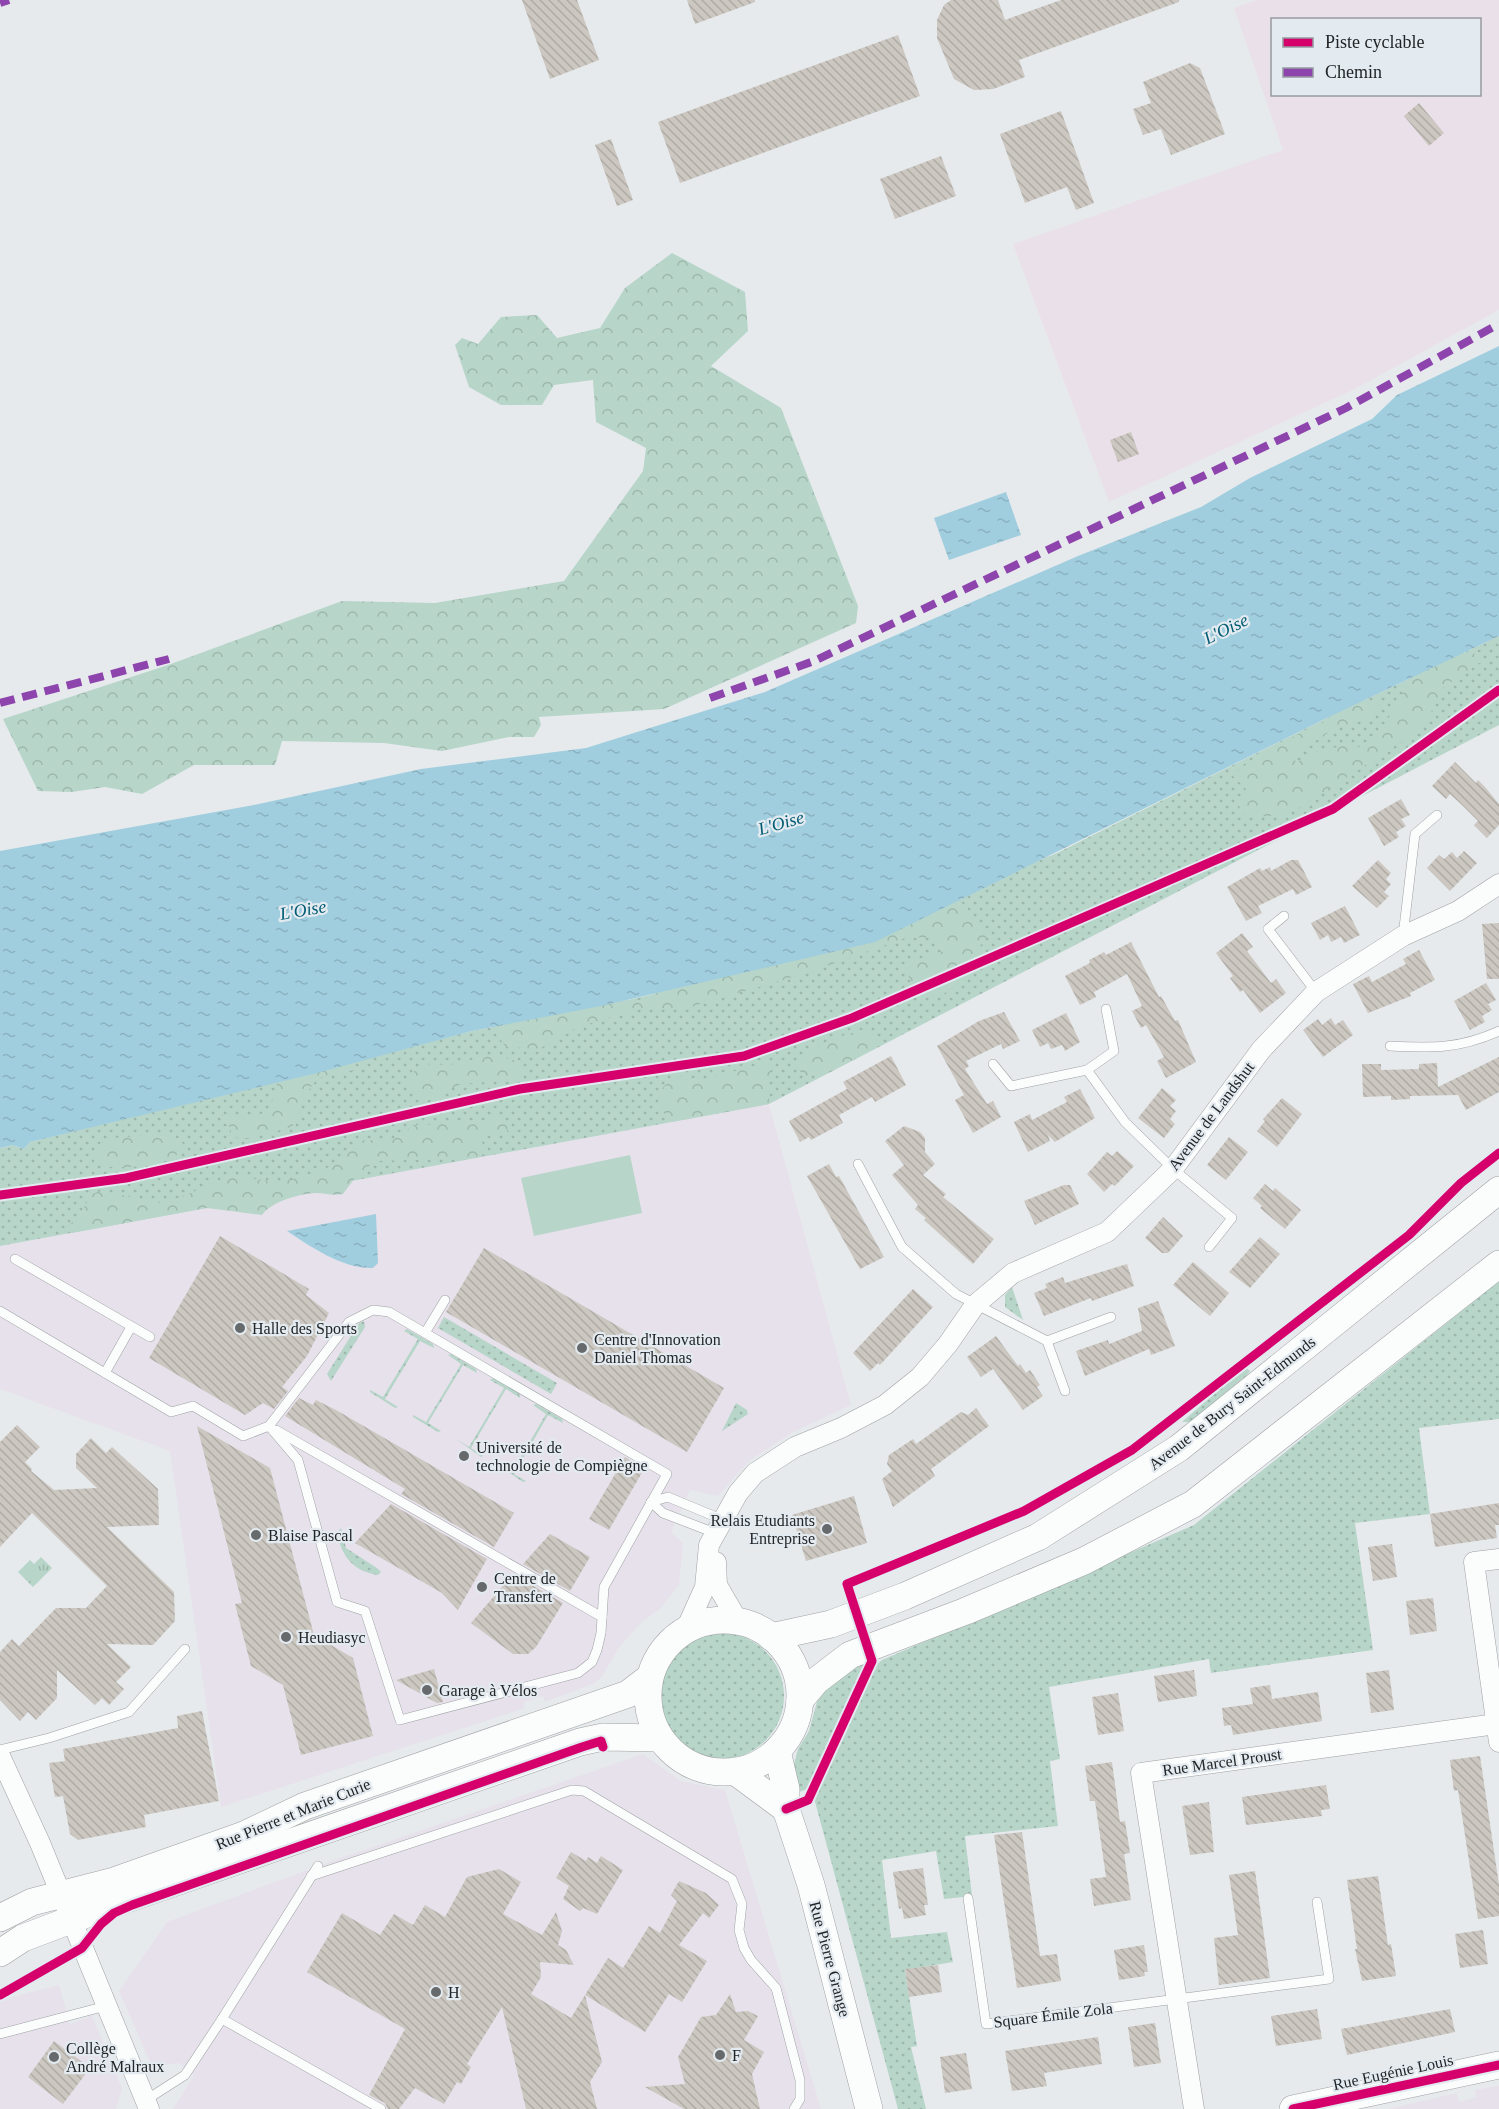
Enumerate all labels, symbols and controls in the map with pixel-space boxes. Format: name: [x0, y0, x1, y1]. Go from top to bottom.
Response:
legend: [1271, 18, 1481, 96]
text: Piste cyclable: [1325, 32, 1424, 52]
text: Chemin: [1325, 62, 1382, 82]
water label: L'Oise: [1200, 610, 1251, 649]
water label: L'Oise: [755, 807, 806, 839]
water label: L'Oise: [277, 896, 328, 924]
street label: Avenue de Landshut: [1165, 1058, 1258, 1174]
place label: Halle des Sports: [252, 1320, 357, 1338]
marker: Halle des Sports: [233, 1321, 247, 1335]
place label: Centre d'Innovation Daniel Thomas: [594, 1331, 721, 1366]
street label: Avenue de Bury Saint-Edmunds: [1145, 1333, 1319, 1474]
marker: Centre d'Innovation Daniel Thomas: [575, 1341, 589, 1355]
place label: Université de technologie de Compiègne: [476, 1439, 648, 1475]
marker: Université de technologie de Compiègne: [457, 1449, 471, 1463]
place label: Relais Etudiants Entreprise: [711, 1512, 815, 1548]
marker: Relais Etudiants Entreprise: [820, 1522, 834, 1536]
place label: Blaise Pascal: [268, 1527, 353, 1544]
marker: Blaise Pascal: [249, 1528, 263, 1542]
place label: Centre de Transfert: [494, 1570, 556, 1605]
marker: Centre de Transfert: [475, 1580, 489, 1594]
place label: Heudiasyc: [298, 1629, 366, 1647]
marker: Heudiasyc: [279, 1630, 293, 1644]
place label: Garage à Vélos: [439, 1682, 537, 1700]
marker: Garage à Vélos: [420, 1683, 434, 1697]
street label: Rue Marcel Proust: [1161, 1745, 1283, 1779]
street label: Rue Pierre et Marie Curie: [213, 1775, 373, 1853]
street label: Rue Pierre Grange: [805, 1899, 854, 2019]
place label: H: [448, 1984, 460, 2001]
marker: H: [429, 1985, 443, 1999]
street label: Square Émile Zola: [992, 1998, 1114, 2032]
place label: Collège André Malraux: [66, 2040, 164, 2075]
place label: F: [732, 2047, 741, 2064]
marker: F: [713, 2048, 727, 2062]
marker: Collège André Malraux: [47, 2050, 61, 2064]
street label: Rue Eugénie Louis: [1331, 2051, 1455, 2094]

